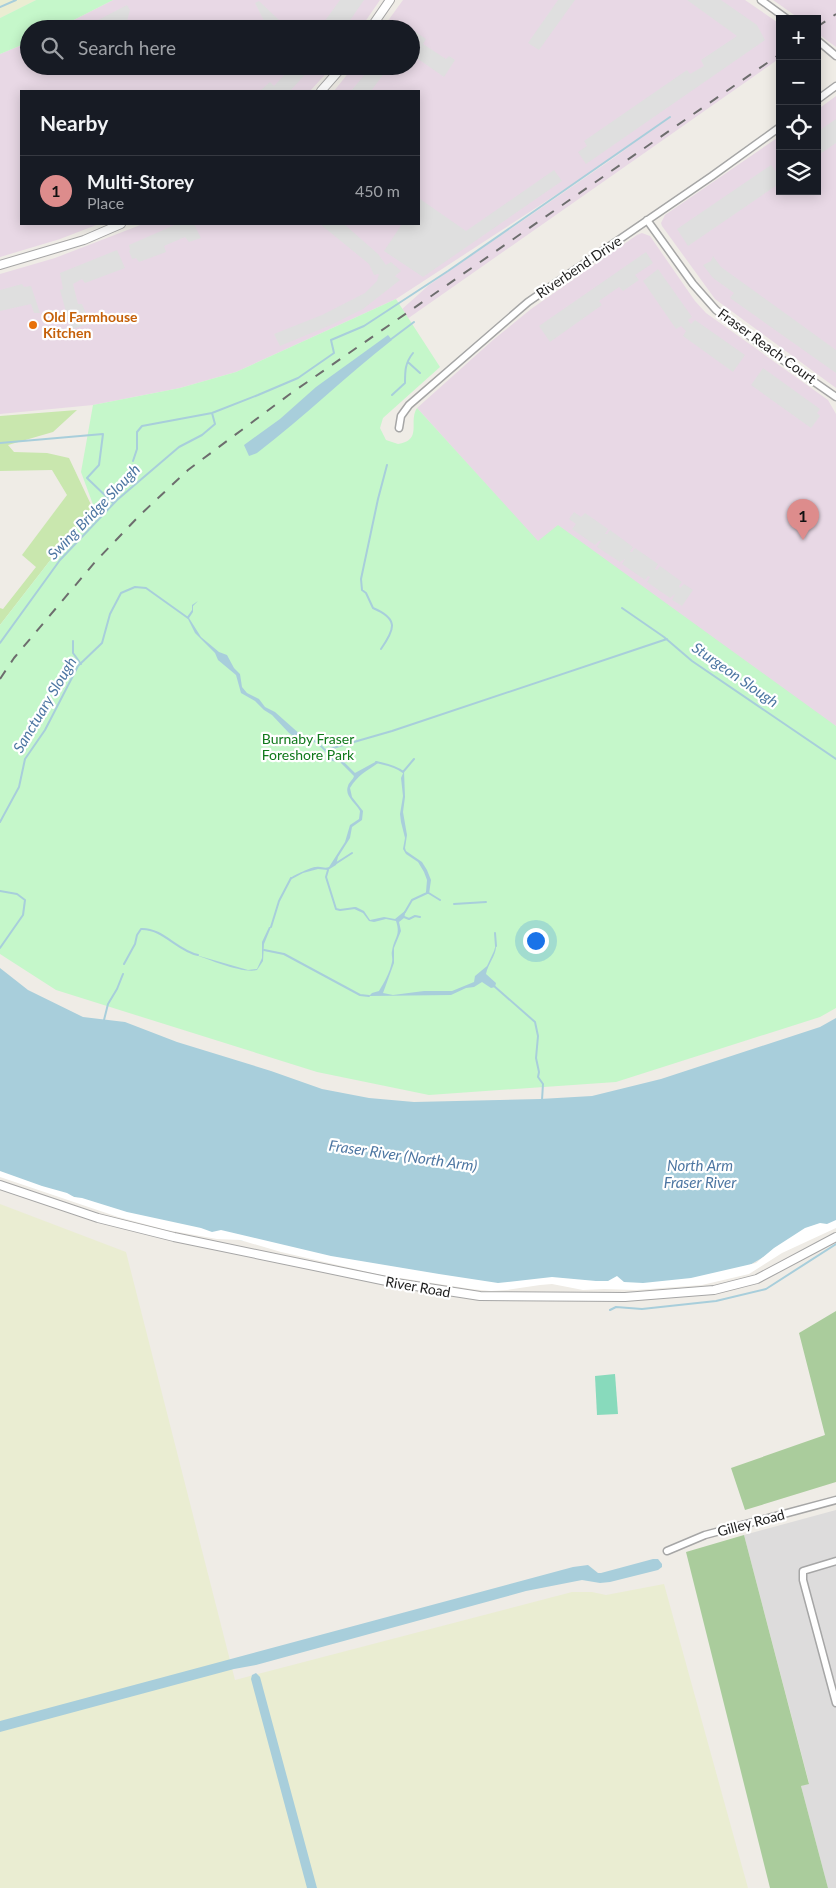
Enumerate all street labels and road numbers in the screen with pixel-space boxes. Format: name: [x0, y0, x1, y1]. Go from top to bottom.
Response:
street label: Riverbend Drive: [533, 232, 625, 301]
street label: Fraser Reach Court: [715, 304, 820, 387]
street label: River Road: [384, 1272, 452, 1301]
street label: Gilley Road: [715, 1505, 786, 1540]

